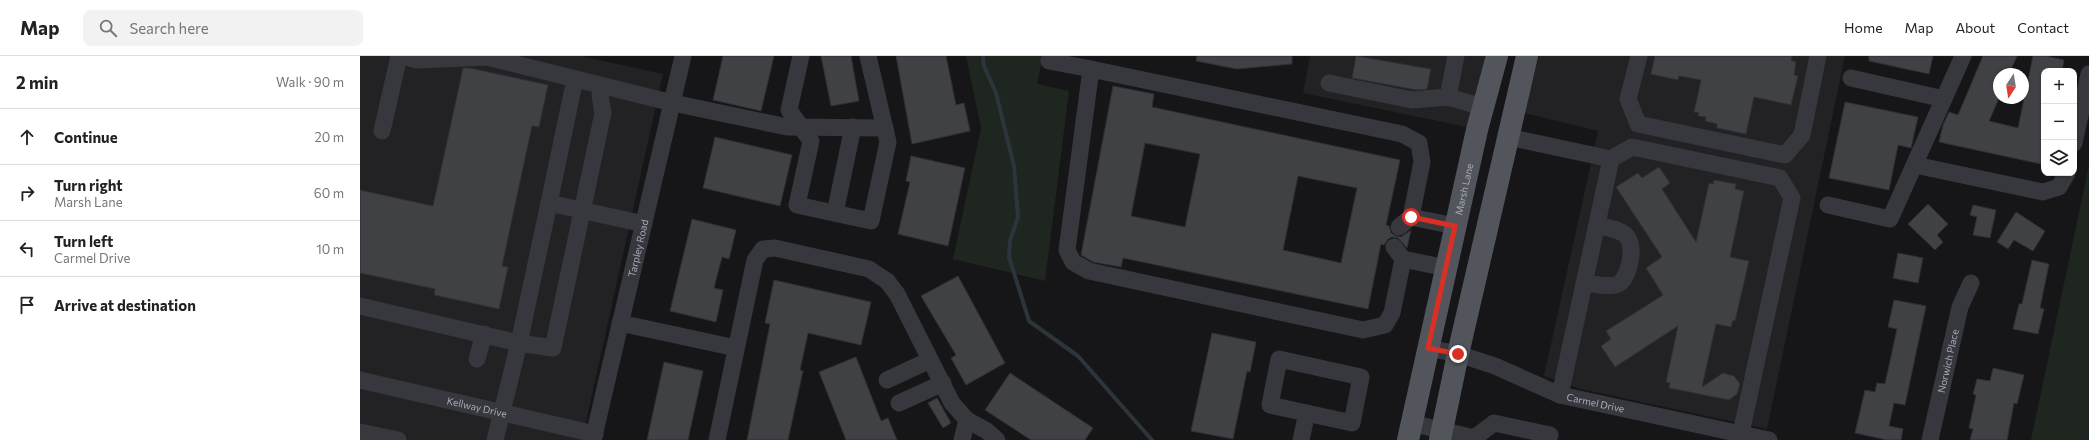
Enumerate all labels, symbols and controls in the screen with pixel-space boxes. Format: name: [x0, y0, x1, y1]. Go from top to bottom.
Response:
search box: [83, 10, 363, 46]
text: Map: [20, 16, 59, 39]
icon: search: [97, 17, 119, 39]
text: Search here: [129, 19, 209, 37]
text: Home: [1844, 19, 1883, 36]
text: Map: [1905, 19, 1933, 36]
text: About: [1955, 19, 1995, 36]
text: Contact: [2017, 19, 2069, 36]
north arrow: [1993, 68, 2029, 104]
map controls: [2041, 68, 2077, 176]
button: +: [2041, 68, 2077, 104]
text: 2 min: [16, 72, 58, 93]
text: Walk · 90 m: [276, 74, 344, 90]
button: −: [2041, 104, 2077, 140]
icon: ahead: [16, 126, 38, 148]
text: Continue: [54, 128, 118, 146]
text: 20 m: [315, 129, 344, 145]
button: layers: [2041, 140, 2077, 176]
street label: Marsh Lane: [1452, 162, 1475, 216]
text: Turn right: [54, 176, 123, 194]
icon: right: [16, 182, 38, 204]
text: 60 m: [314, 185, 344, 201]
text: Marsh Lane: [54, 194, 123, 210]
route start: [1402, 208, 1420, 226]
street label: Tarpley Road: [625, 218, 651, 278]
text: Turn left: [54, 232, 113, 250]
icon: left: [16, 238, 38, 260]
text: 10 m: [316, 241, 344, 257]
text: Carmel Drive: [54, 250, 130, 266]
icon: arrive: [16, 294, 38, 316]
text: Arrive at destination: [54, 296, 196, 314]
street label: Norwich Place: [1935, 328, 1961, 394]
route end: [1449, 345, 1467, 363]
street label: Carmel Drive: [1566, 391, 1626, 415]
street label: Kellway Drive: [446, 394, 508, 420]

